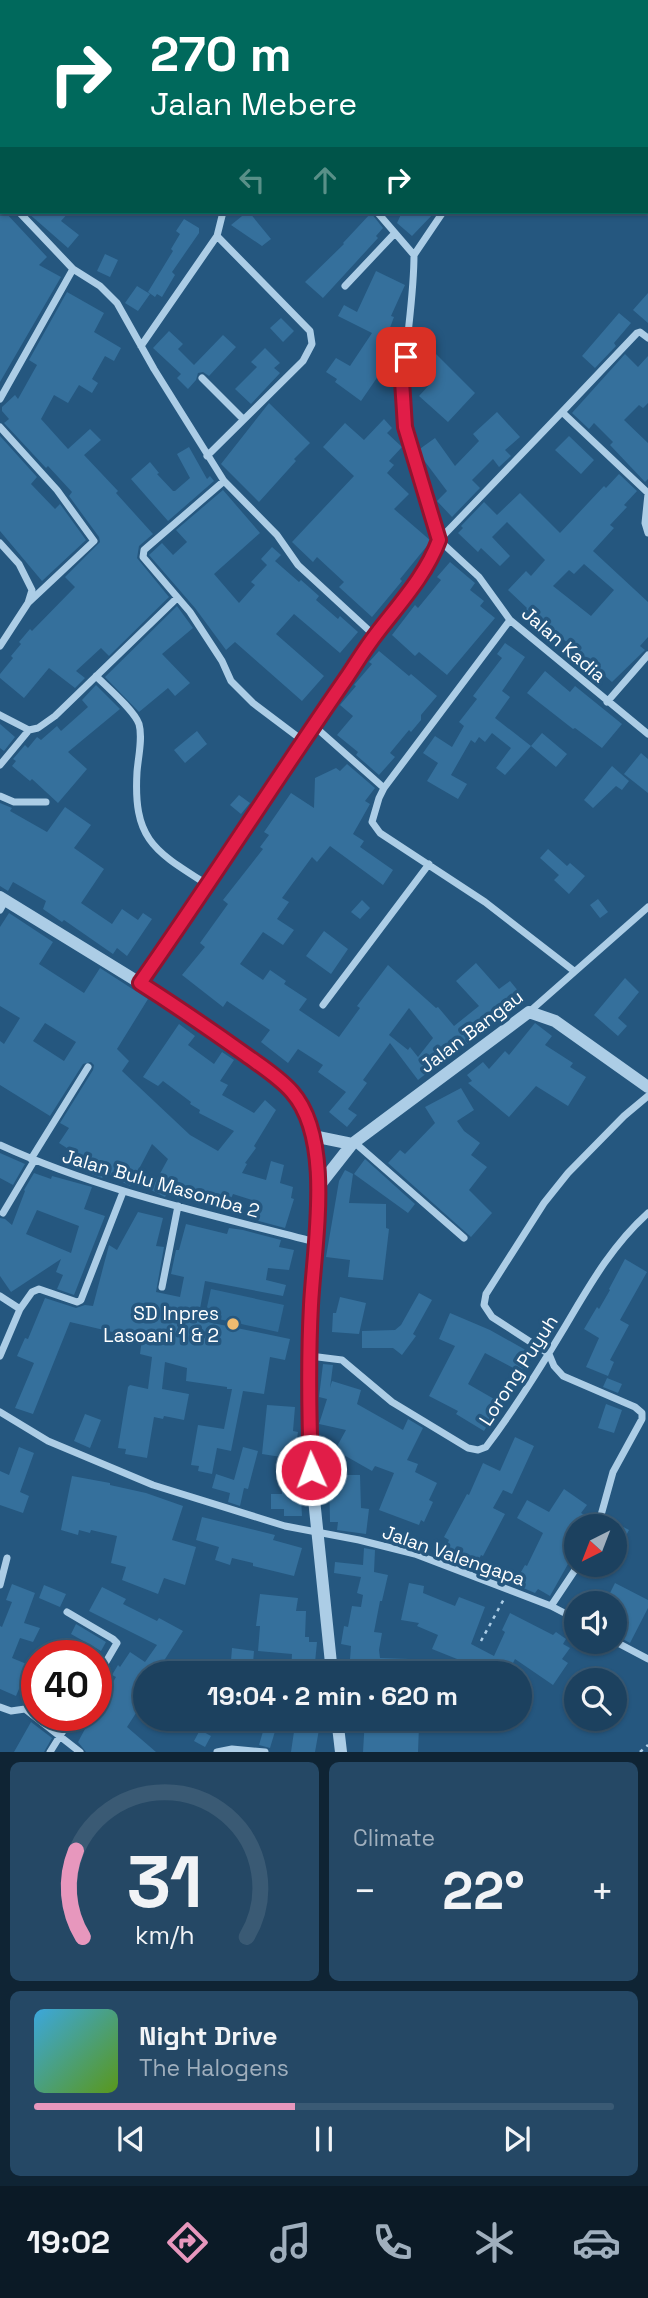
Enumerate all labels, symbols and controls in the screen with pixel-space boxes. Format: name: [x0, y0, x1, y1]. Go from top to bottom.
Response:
text: 270 m: [150, 23, 292, 85]
icon: right: [35, 28, 126, 119]
text: Jalan Mebere: [150, 84, 357, 124]
icon: left: [233, 161, 271, 199]
icon: ahead: [306, 161, 344, 199]
icon: right: [379, 161, 417, 199]
pin: [376, 327, 436, 387]
icon: arrive: [387, 338, 425, 376]
street label: Jalan Kadia: [516, 601, 611, 688]
street label: Jalan Bangau: [414, 984, 528, 1079]
street label: Jalan Bulu Masomba 2: [59, 1143, 262, 1224]
place label: SD Inpres Lasoani 1 & 2: [103, 1301, 219, 1348]
street label: Lorong Puyuh: [473, 1310, 564, 1430]
marker: SD Inpres Lasoani 1 & 2: [225, 1316, 241, 1332]
position arrow: [274, 1433, 348, 1507]
north arrow: [564, 1514, 626, 1577]
map controls: [564, 1514, 627, 1731]
street label: Jalan Valengapa: [379, 1519, 529, 1592]
button: sound: [564, 1591, 627, 1654]
speed limit sign: 40: [21, 1640, 112, 1731]
button: search: [564, 1668, 627, 1731]
text: 19:04 · 2 min · 620 m: [207, 1679, 458, 1713]
text: Climate: [353, 1823, 435, 1853]
text: 31: [127, 1836, 202, 1929]
text: 22°: [442, 1858, 525, 1924]
text: −: [353, 1867, 377, 1915]
text: +: [590, 1867, 614, 1915]
text: km/h: [135, 1919, 194, 1951]
text: Night Drive: [139, 2019, 277, 2053]
text: The Halogens: [139, 2053, 289, 2083]
icon: previous: [112, 2120, 150, 2158]
icon: pause: [305, 2120, 343, 2158]
icon: next: [498, 2120, 536, 2158]
icon: directions: [163, 2218, 212, 2267]
icon: music: [266, 2218, 315, 2267]
icon: phone: [368, 2218, 417, 2267]
icon: climate: [470, 2218, 519, 2267]
icon: car: [572, 2218, 621, 2267]
text: 19:02: [27, 2222, 110, 2262]

